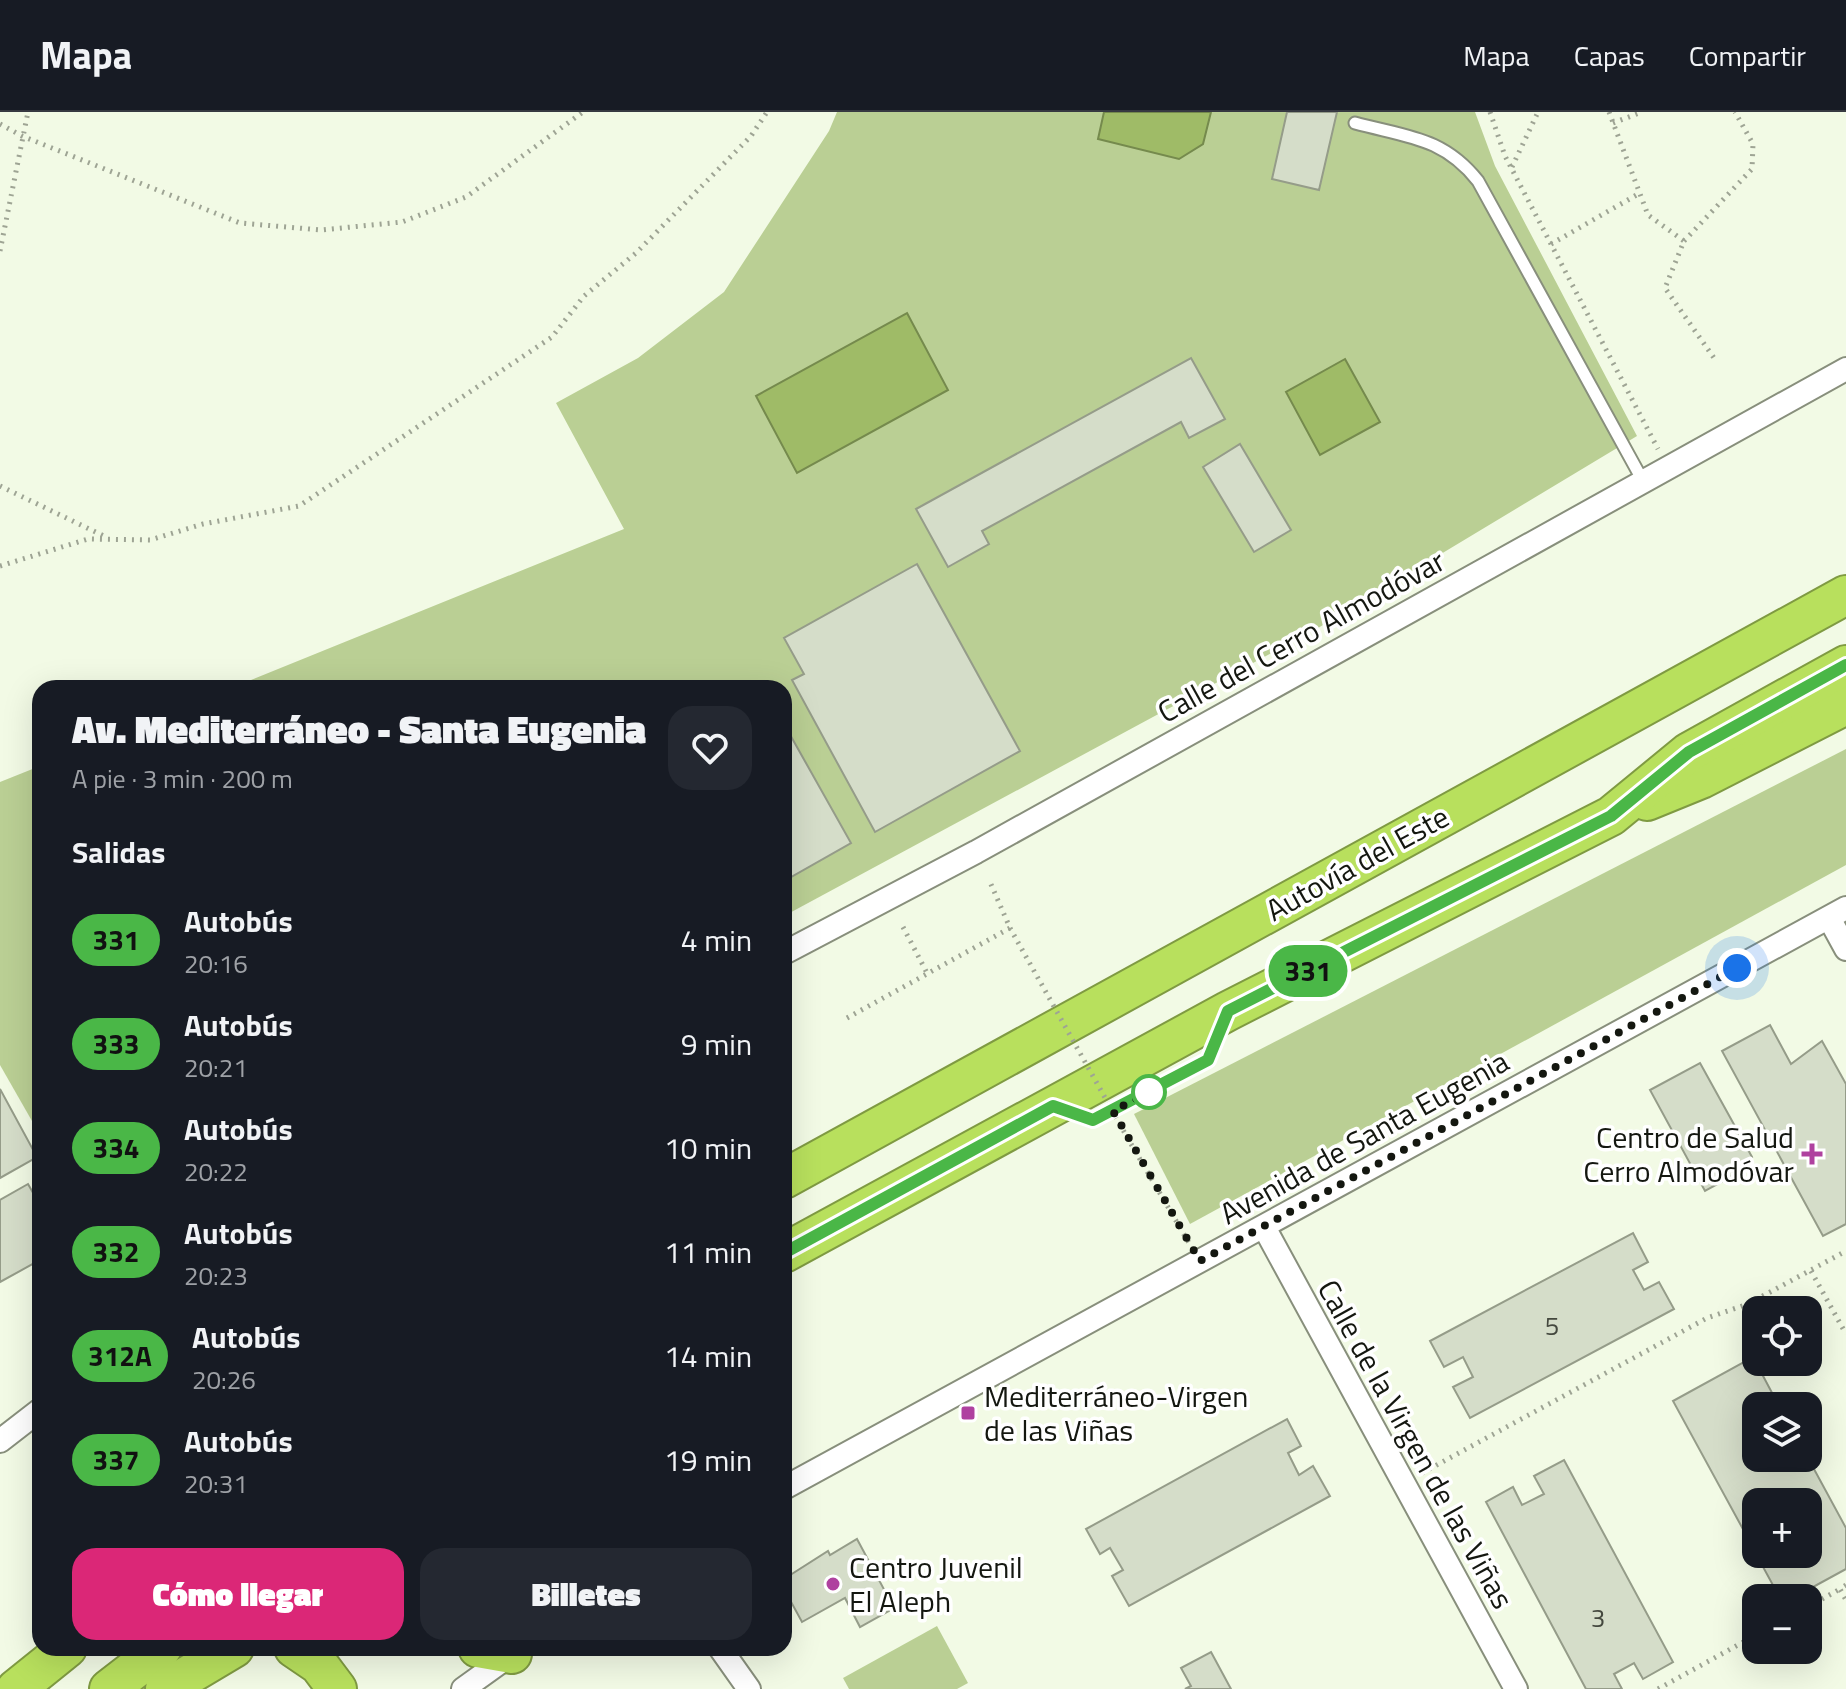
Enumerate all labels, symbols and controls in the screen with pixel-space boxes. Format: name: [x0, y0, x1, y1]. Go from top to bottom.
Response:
text: Mapa: [40, 26, 132, 84]
text: Mapa: [1463, 34, 1530, 77]
text: Capas: [1574, 34, 1645, 77]
text: Compartir: [1689, 34, 1806, 77]
street label: Calle del Cerro Almodóvar: [1149, 538, 1453, 734]
text: Av. Mediterráneo - Santa Eugenia: [72, 700, 646, 758]
button: heart: [668, 706, 752, 790]
text: A pie · 3 min · 200 m: [72, 759, 293, 798]
street label: Autovía del Este: [1257, 794, 1457, 932]
text: Salidas: [72, 829, 165, 875]
text: Autobús: [184, 898, 293, 944]
text: 4 min: [681, 917, 752, 963]
text: 331: [92, 918, 140, 961]
text: 20:16: [184, 944, 248, 983]
line badge: 331: [1262, 945, 1354, 997]
your location: [1717, 948, 1757, 988]
text: 331: [1284, 949, 1332, 992]
text: Autobús: [184, 1002, 293, 1048]
text: 9 min: [681, 1021, 752, 1067]
text: 333: [92, 1022, 140, 1065]
street label: Avenida de Santa Eugenia: [1211, 1038, 1517, 1236]
text: 20:21: [184, 1048, 248, 1087]
unlabelled marker: [1132, 1075, 1166, 1109]
text: Autobús: [184, 1106, 293, 1152]
place label: Centro de Salud Cerro Almodóvar: [1583, 1114, 1794, 1194]
text: 10 min: [664, 1125, 752, 1171]
text: 334: [92, 1126, 140, 1169]
marker: Centro de Salud Cerro Almodóvar: [1801, 1143, 1823, 1165]
text: 20:22: [184, 1152, 248, 1191]
text: Autobús: [184, 1210, 293, 1256]
text: 11 min: [664, 1229, 752, 1275]
text: 332: [92, 1230, 140, 1273]
text: 20:23: [184, 1256, 248, 1295]
street label: Calle de la Virgen de las Viñas: [1306, 1271, 1526, 1617]
map controls: [1742, 1296, 1822, 1664]
button: locate: [1742, 1296, 1822, 1376]
house number: 5: [1545, 1306, 1559, 1345]
text: Autobús: [192, 1314, 301, 1360]
text: 14 min: [664, 1333, 752, 1379]
text: 312A: [88, 1334, 152, 1377]
text: 20:26: [192, 1360, 256, 1399]
place label: Mediterráneo-Virgen de las Viñas: [984, 1373, 1248, 1453]
button: layers: [1742, 1392, 1822, 1472]
marker: Mediterráneo-Virgen de las Viñas: [959, 1404, 977, 1422]
text: Autobús: [184, 1418, 293, 1464]
text: 19 min: [664, 1437, 752, 1483]
text: 337: [92, 1438, 140, 1481]
text: 20:31: [184, 1464, 248, 1503]
button: +: [1742, 1488, 1822, 1568]
place label: Centro Juvenil El Aleph: [849, 1544, 1023, 1624]
button: Cómo llegar: [72, 1548, 404, 1640]
button: Billetes: [420, 1548, 752, 1640]
marker: Centro Juvenil El Aleph: [824, 1575, 842, 1593]
button: −: [1742, 1584, 1822, 1664]
house number: 3: [1591, 1598, 1605, 1637]

